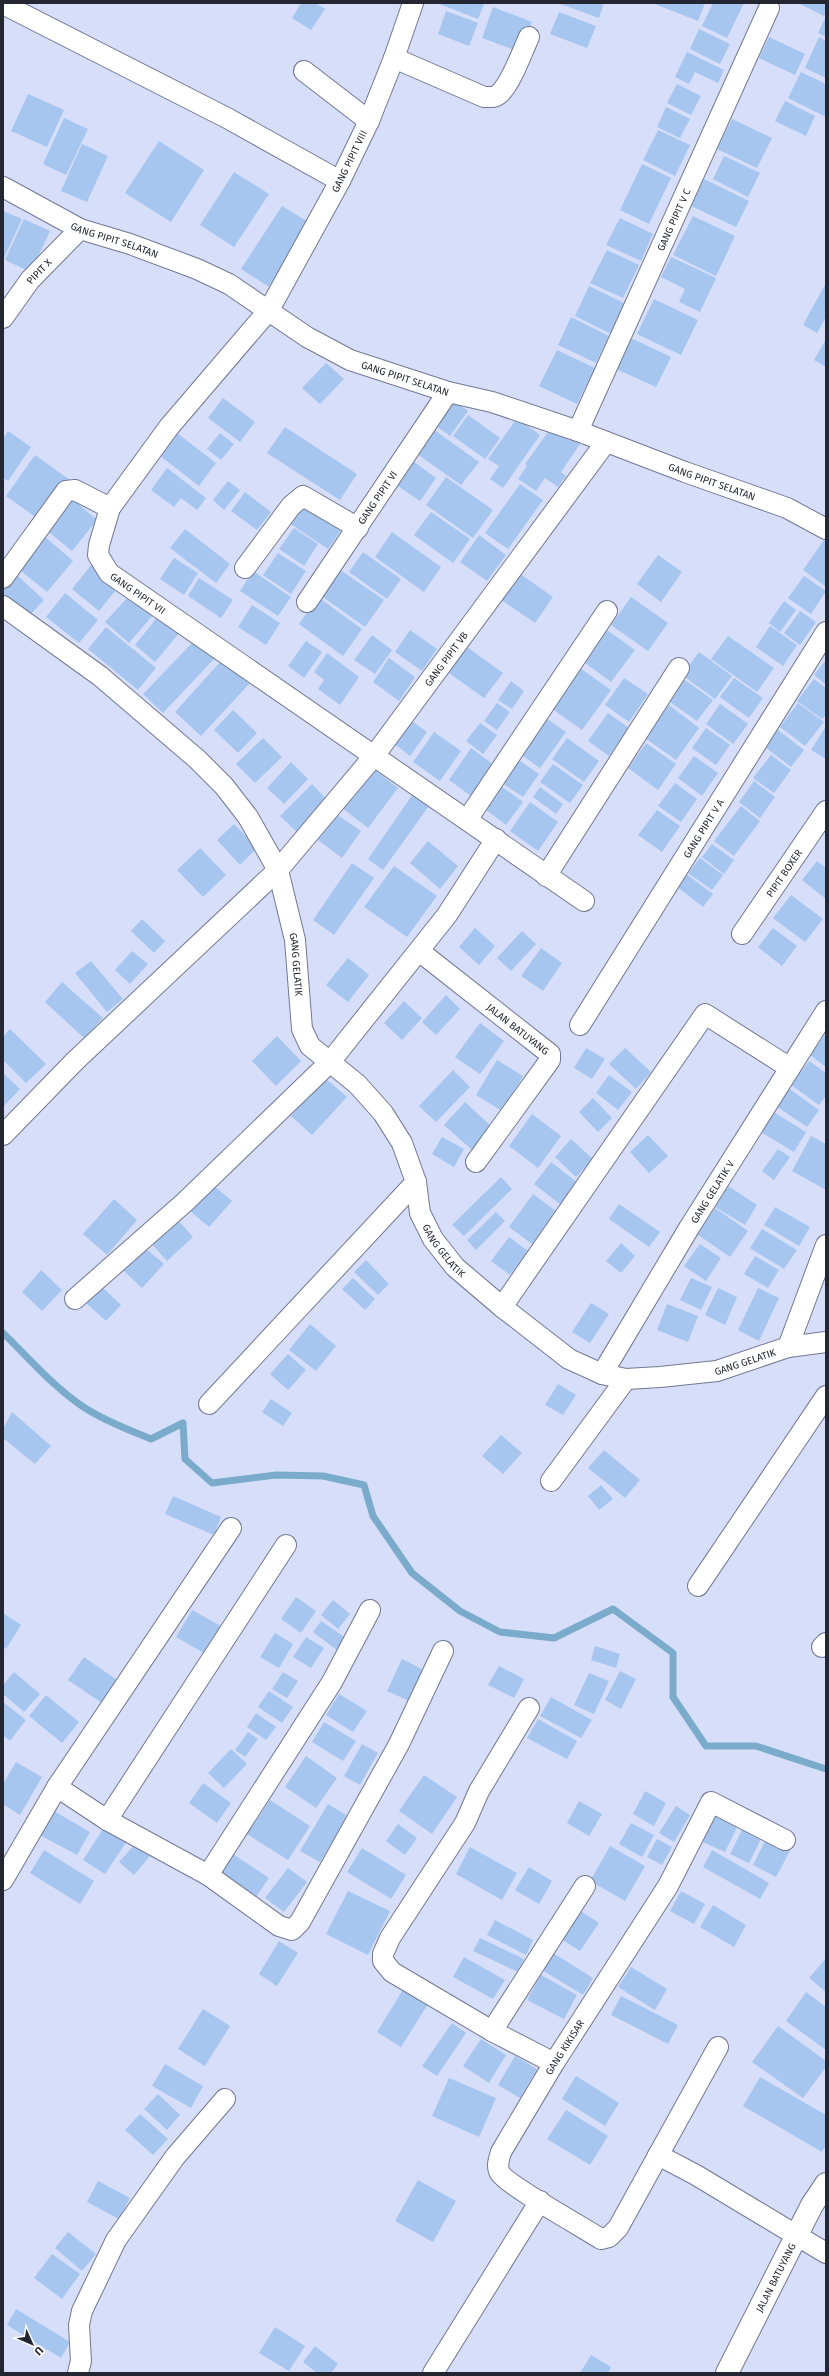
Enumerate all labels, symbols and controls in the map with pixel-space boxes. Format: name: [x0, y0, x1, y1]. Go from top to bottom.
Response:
street label: GANG PIPIT VIII: [330, 128, 370, 194]
street label: GANG PIPIT V C: [655, 187, 694, 253]
street label: GANG PIPIT SELATAN: [68, 220, 160, 261]
street label: PIPIT X: [24, 256, 55, 286]
street label: GANG PIPIT SELATAN: [360, 359, 450, 399]
street label: GANG PIPIT SELATAN: [666, 461, 757, 503]
street label: GANG PIPIT VI: [356, 469, 400, 527]
street label: GANG PIPIT VII: [107, 571, 167, 617]
street label: GANG PIPIT VB: [423, 630, 471, 689]
street label: GANG PIPIT V A: [681, 797, 727, 861]
street label: PIPIT BOXER: [764, 847, 805, 900]
street label: GANG GELATIK: [286, 932, 304, 997]
street label: JALAN BATUYANG: [484, 1001, 551, 1058]
street label: GANG GELATIK V: [689, 1158, 737, 1226]
street label: GANG GELATIK: [419, 1222, 467, 1280]
street label: GANG GELATIK: [713, 1347, 777, 1378]
street label: GANG KIKISAR: [543, 2018, 587, 2077]
street label: JALAN BATUYANG: [754, 2241, 799, 2315]
north arrow: [12, 2324, 52, 2364]
text: U: [32, 2344, 46, 2358]

